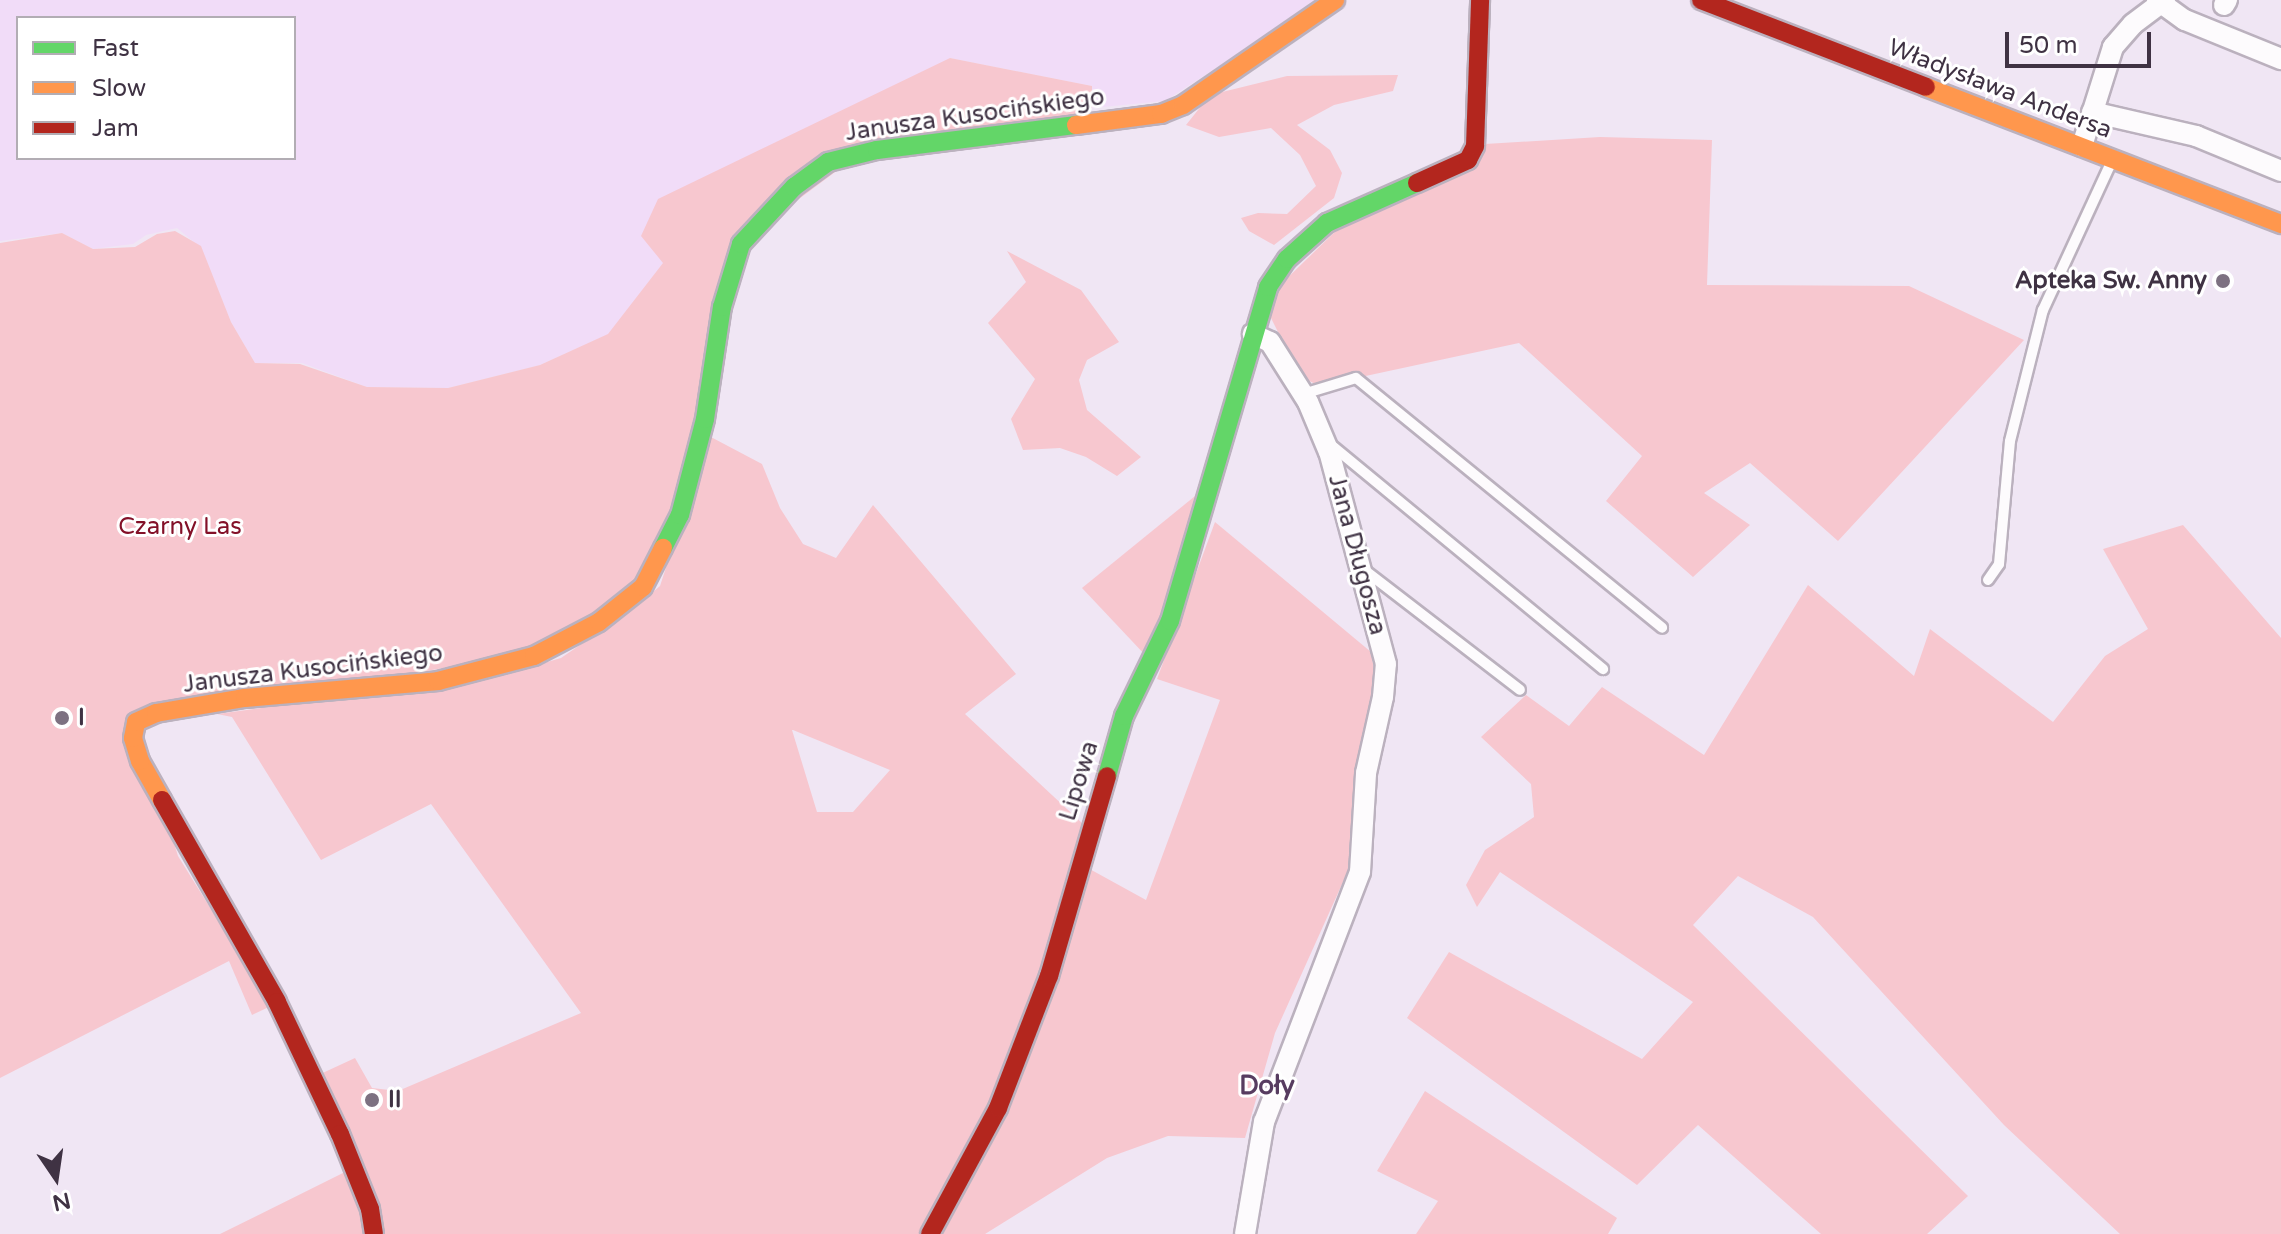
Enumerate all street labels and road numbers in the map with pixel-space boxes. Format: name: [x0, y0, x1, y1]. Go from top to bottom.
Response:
street label: Władysława Andersa: [1884, 33, 2116, 145]
street label: Janusza Kusocińskiego: [844, 83, 1106, 147]
street label: Jana Długosza: [1322, 472, 1392, 638]
street label: Janusza Kusocińskiego: [182, 639, 444, 699]
street label: Lipowa: [1053, 738, 1105, 824]

